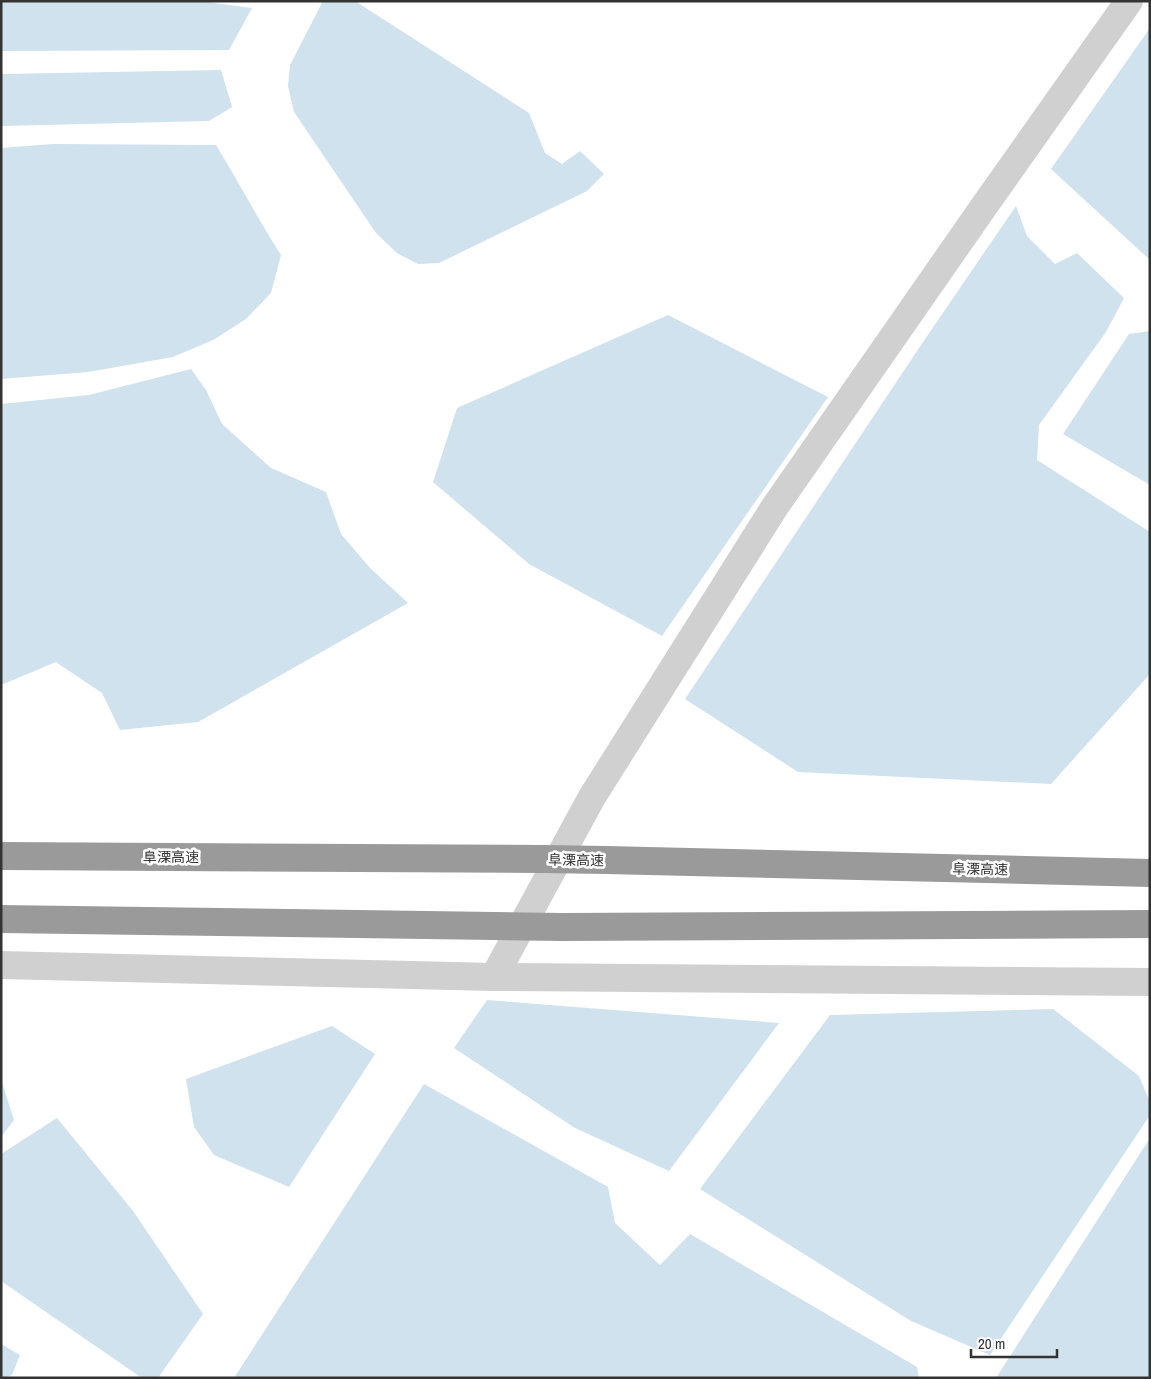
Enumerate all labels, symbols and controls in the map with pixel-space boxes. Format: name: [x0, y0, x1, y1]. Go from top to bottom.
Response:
street label: 阜溧高速: [143, 848, 199, 866]
street label: 阜溧高速: [548, 851, 604, 869]
street label: 阜溧高速: [952, 860, 1008, 878]
scale bar: [971, 1326, 1057, 1358]
text: 20 m: [978, 1333, 1005, 1354]

